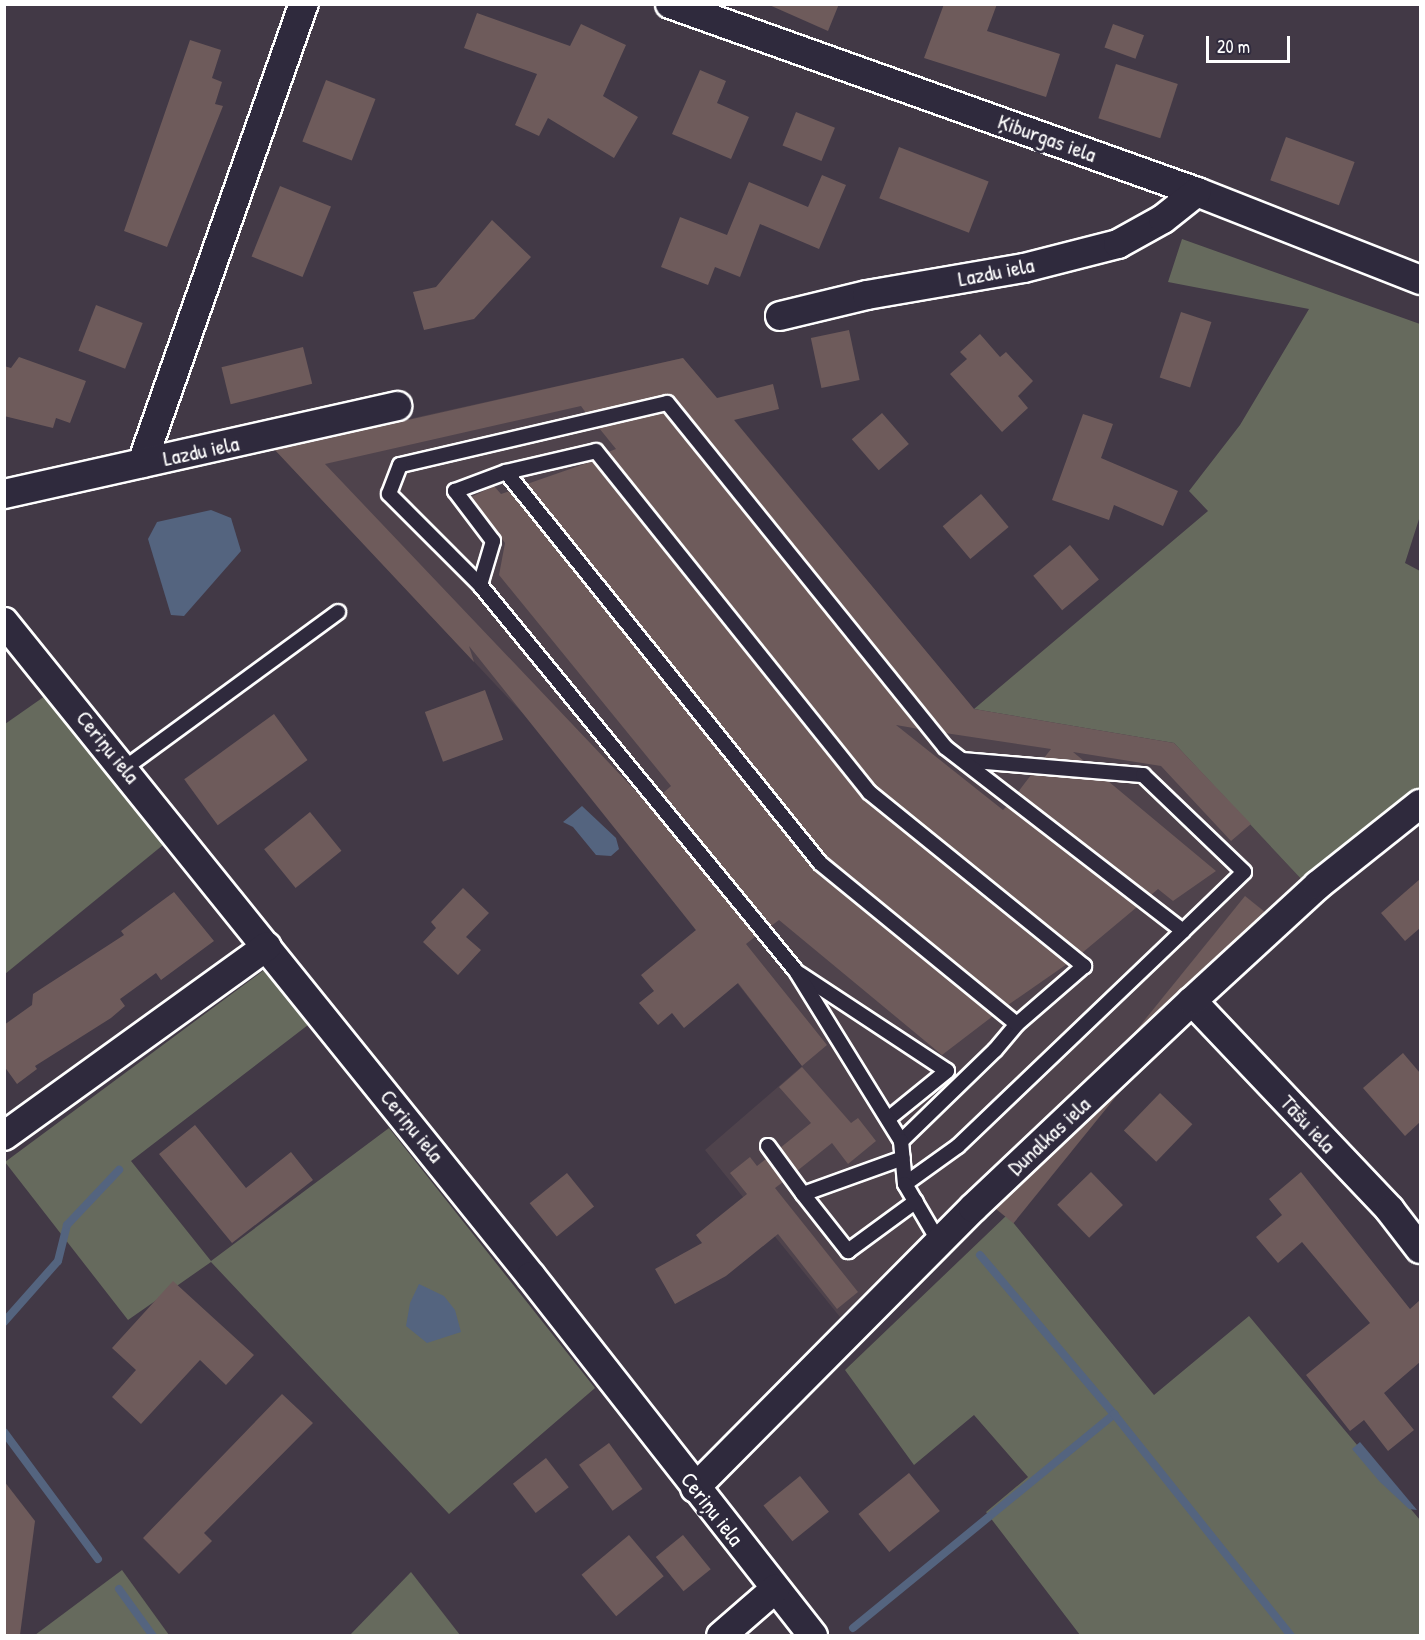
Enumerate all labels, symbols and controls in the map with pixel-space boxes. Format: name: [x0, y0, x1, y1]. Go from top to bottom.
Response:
scale bar: [1209, 24, 1293, 62]
text: 20 m: [1217, 34, 1250, 59]
street label: Ķiburgas iela: [994, 108, 1100, 168]
street label: Lazdu iela: [956, 252, 1036, 292]
street label: Lazdu iela: [161, 430, 241, 472]
street label: Ceriņu iela: [71, 705, 145, 789]
street label: Ceriņu iela: [375, 1084, 449, 1168]
street label: Tāšu iela: [1275, 1090, 1341, 1158]
street label: Dunalkas iela: [1002, 1091, 1096, 1181]
street label: Ceriņu iela: [675, 1467, 749, 1551]

